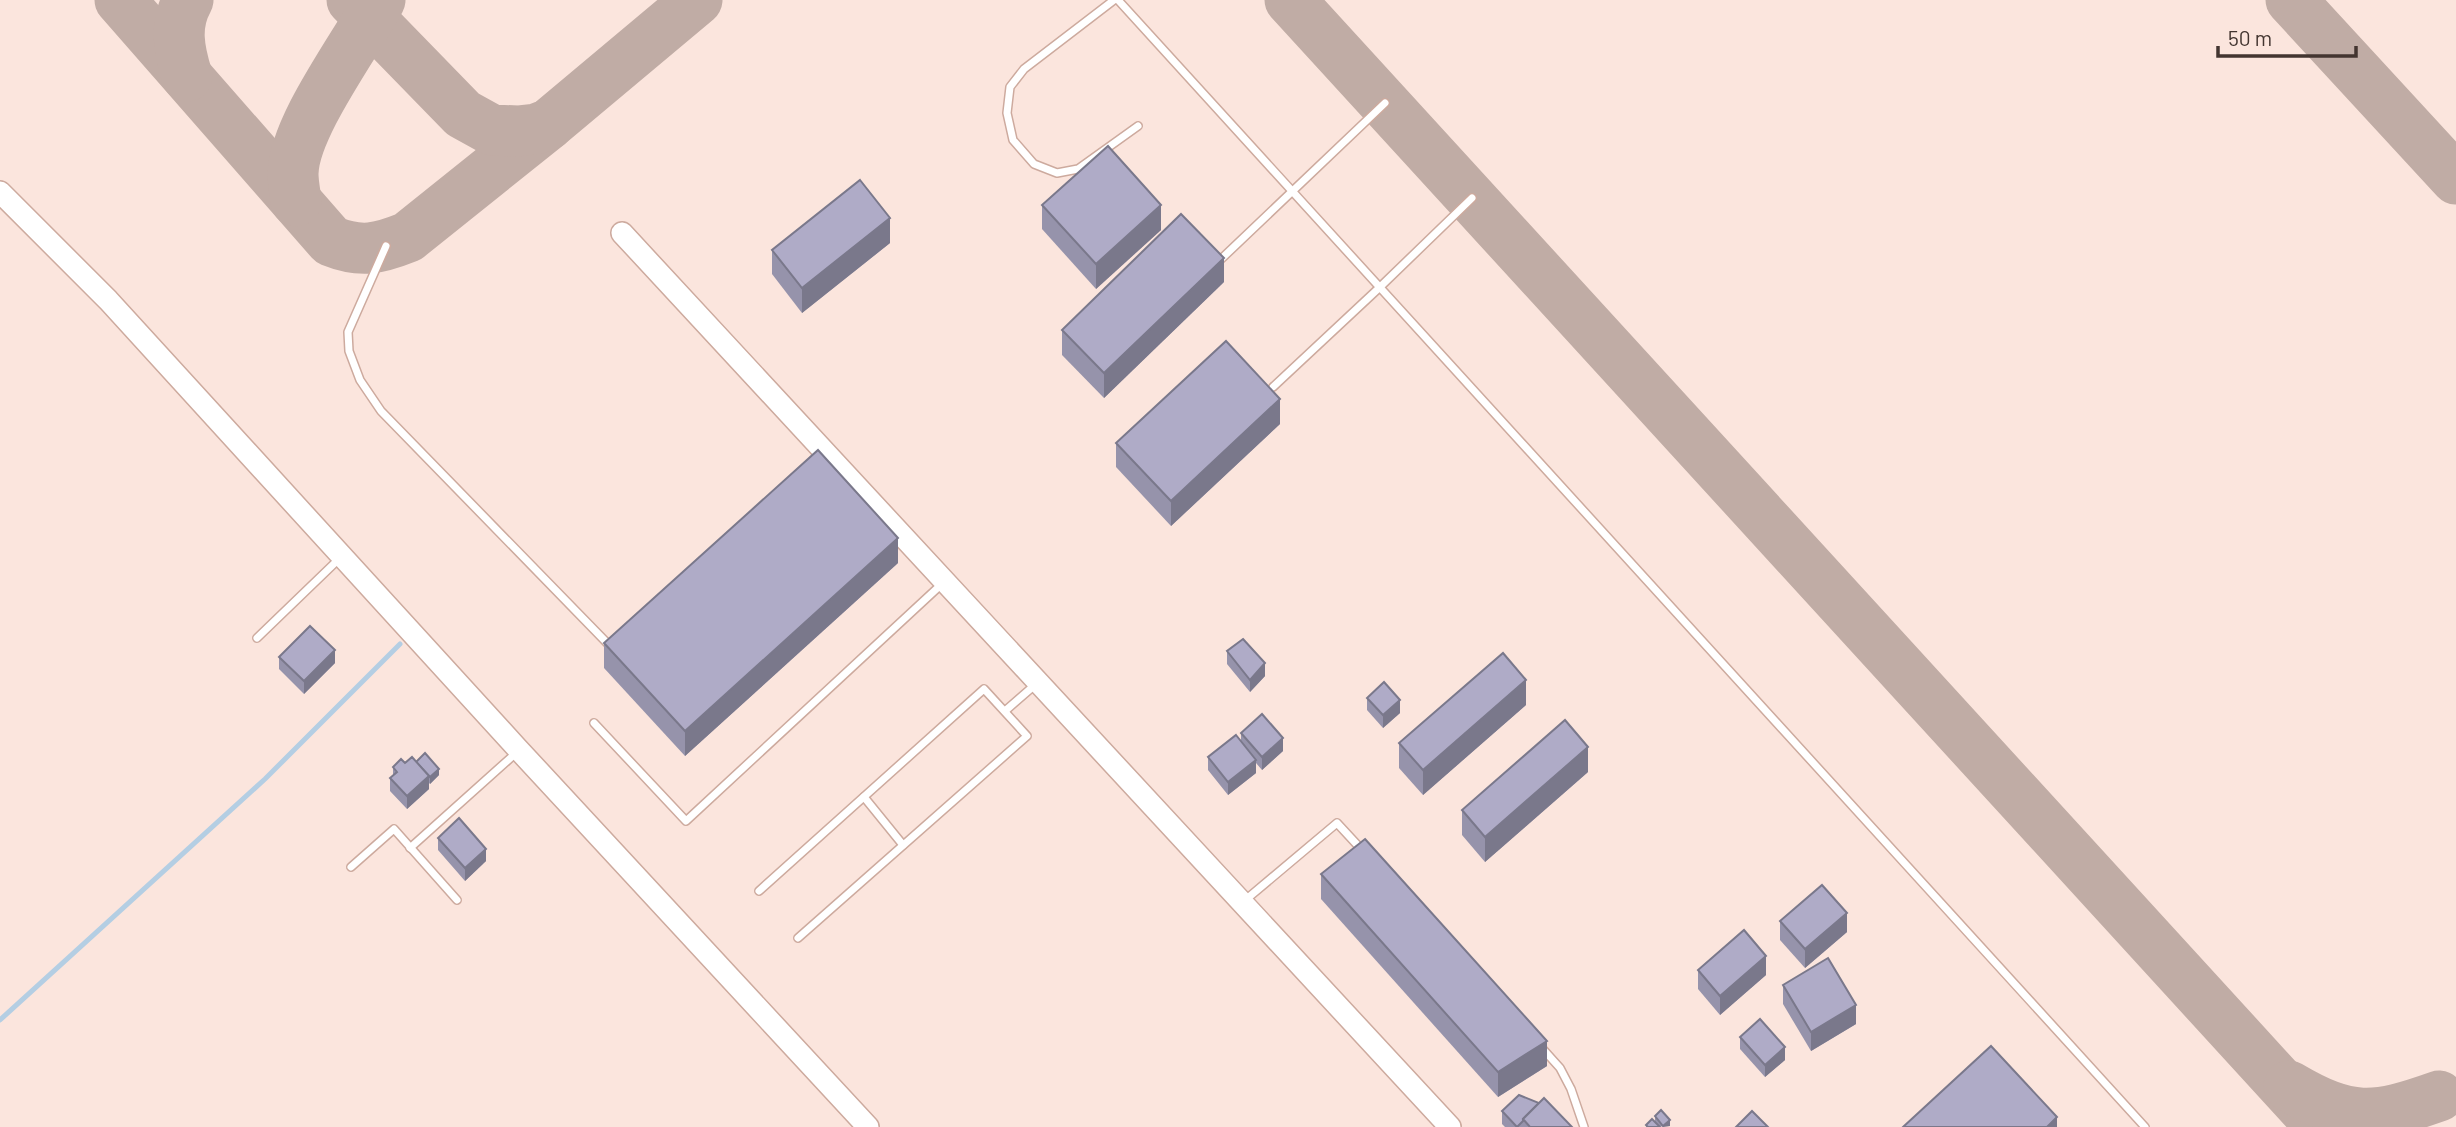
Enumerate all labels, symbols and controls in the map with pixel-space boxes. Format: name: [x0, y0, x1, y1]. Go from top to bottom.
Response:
scale bar: [2218, 14, 2356, 58]
text: 50 m: [2228, 25, 2272, 50]

